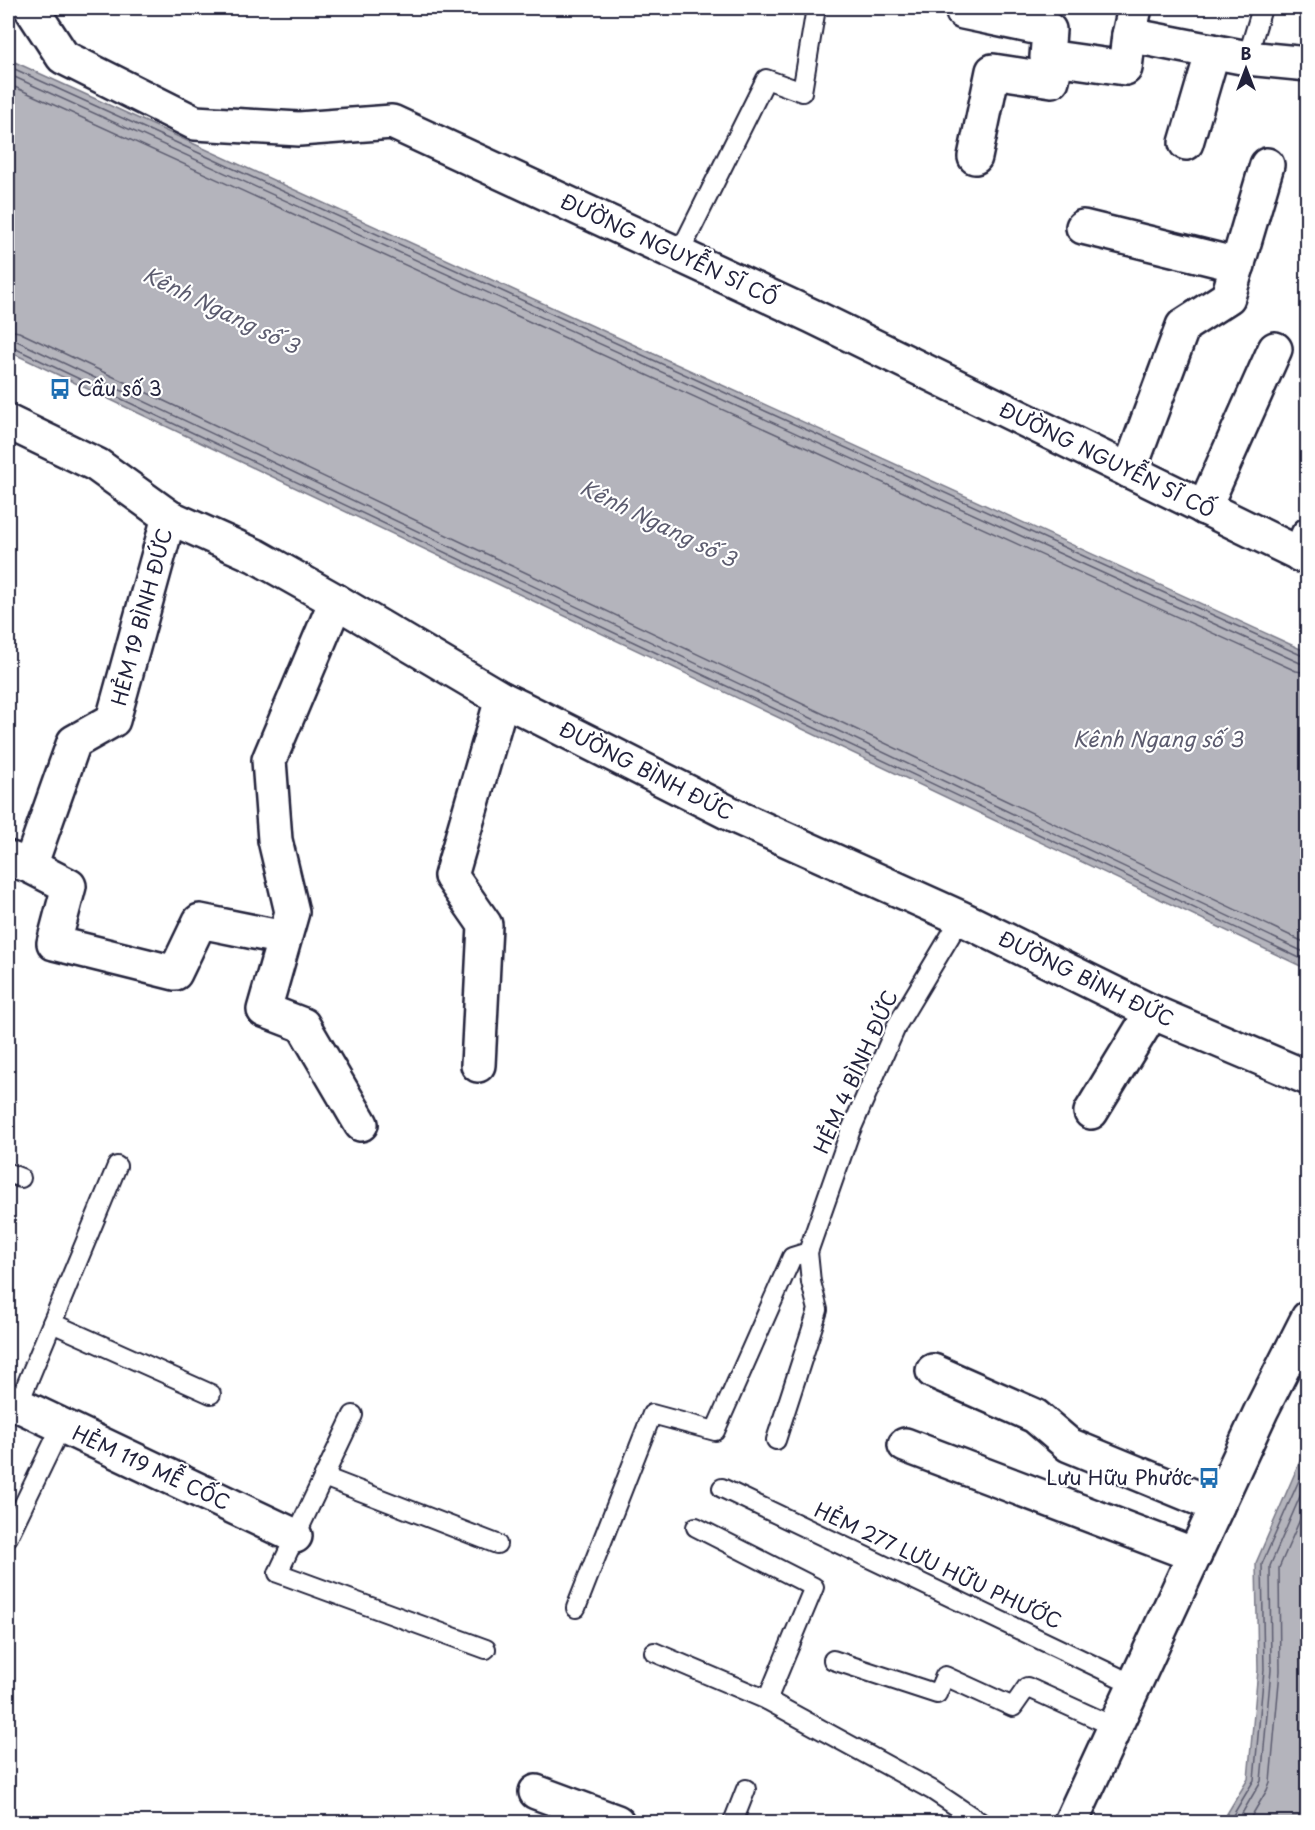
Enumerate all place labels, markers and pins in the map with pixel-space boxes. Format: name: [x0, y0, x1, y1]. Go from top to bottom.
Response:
place label: Cầu số 3: [77, 373, 162, 403]
bus stop icon: Cầu số 3: [48, 377, 72, 401]
place label: Lưu Hữu Phước: [1046, 1462, 1192, 1492]
bus stop icon: Lưu Hữu Phước: [1197, 1466, 1221, 1490]

